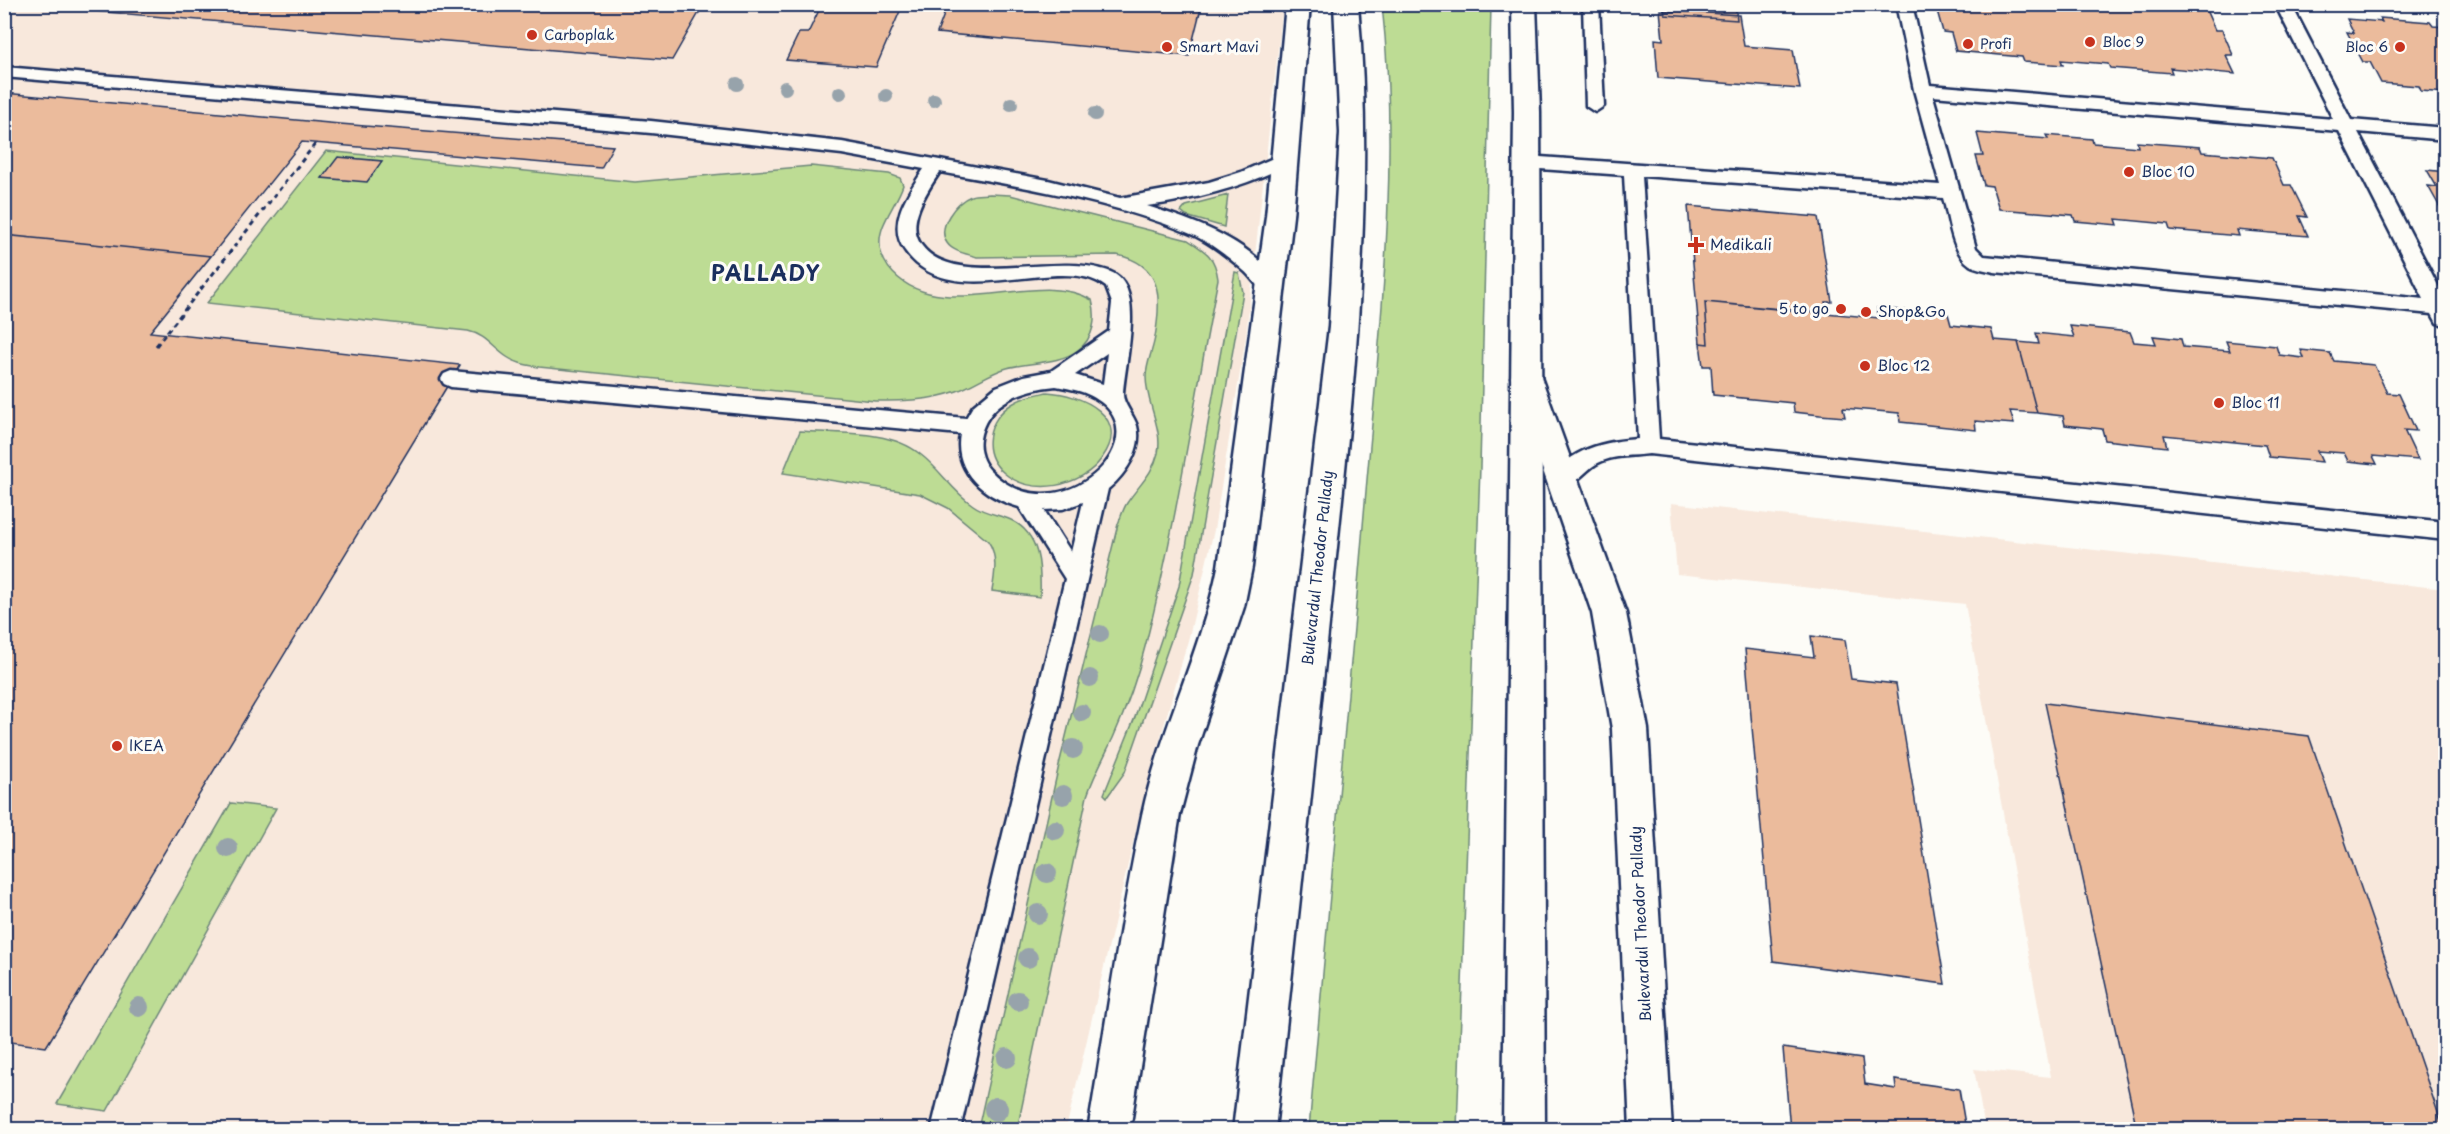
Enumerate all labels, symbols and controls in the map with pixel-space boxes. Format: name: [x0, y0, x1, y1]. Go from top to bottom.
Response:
place label: Carboplak: [544, 24, 615, 45]
marker: Carboplak: [525, 28, 539, 42]
place label: Bloc 9: [2102, 31, 2145, 52]
place label: Profi: [1980, 33, 2012, 54]
marker: Bloc 9: [2083, 35, 2097, 49]
place label: Smart Mavi: [1179, 36, 1259, 57]
place label: Bloc 6: [2345, 36, 2388, 57]
marker: Profi: [1961, 37, 1975, 51]
marker: Smart Mavi: [1160, 40, 1174, 54]
marker: Bloc 6: [2393, 40, 2407, 54]
place label: Bloc 10: [2141, 159, 2195, 182]
marker: Bloc 10: [2122, 165, 2136, 179]
place label: Medikali: [1710, 232, 1772, 255]
marker: Medikali: [1687, 236, 1705, 254]
district label: PALLADY: [711, 256, 821, 288]
place label: 5 to go: [1778, 296, 1829, 319]
place label: Shop&Go: [1878, 299, 1946, 322]
marker: 5 to go: [1834, 302, 1848, 316]
marker: Shop&Go: [1859, 305, 1873, 319]
place label: Bloc 12: [1877, 353, 1931, 376]
marker: Bloc 12: [1858, 359, 1872, 373]
place label: Bloc 11: [2231, 390, 2279, 413]
marker: Bloc 11: [2212, 396, 2226, 410]
street label: Bulevardul Theodor Pallady: [1295, 469, 1338, 667]
place label: IKEA: [129, 733, 164, 756]
marker: IKEA: [110, 739, 124, 753]
street label: Bulevardul Theodor Pallady: [1623, 825, 1656, 1023]

